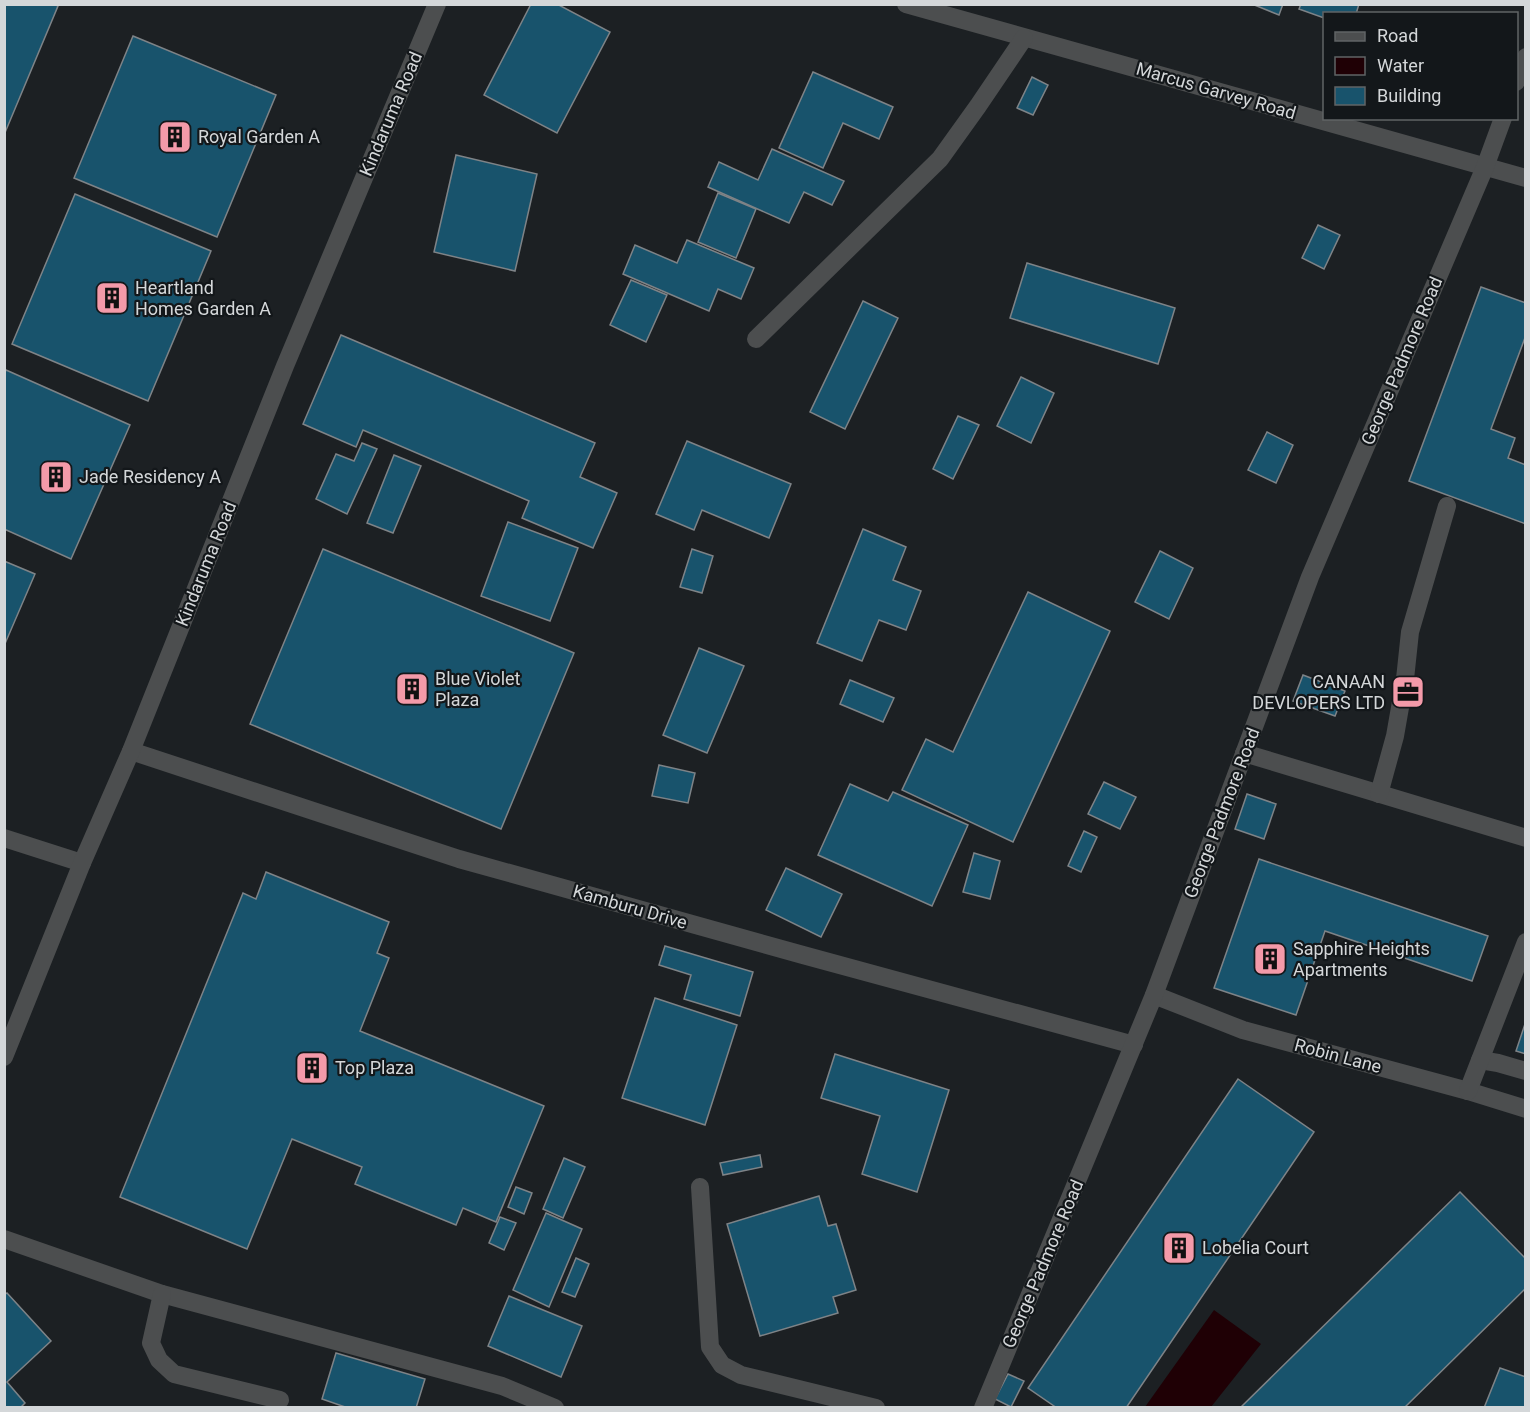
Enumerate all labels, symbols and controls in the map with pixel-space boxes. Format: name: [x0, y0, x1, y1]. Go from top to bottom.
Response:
legend: [1323, 12, 1518, 120]
text: Road: [1377, 25, 1418, 46]
street label: Kindaruma Road: [355, 49, 426, 179]
text: Water: [1377, 55, 1424, 76]
street label: Marcus Garvey Road: [1134, 58, 1298, 123]
text: Building: [1377, 85, 1441, 106]
building icon: Royal Garden A: [157, 119, 193, 155]
place label: Royal Garden A: [198, 126, 320, 147]
street label: George Padmore Road: [1357, 274, 1446, 448]
place label: Heartland Homes Garden A: [135, 277, 271, 319]
building icon: Heartland Homes Garden A: [94, 280, 130, 316]
building icon: Jade Residency A: [38, 459, 74, 495]
place label: Jade Residency A: [79, 466, 221, 487]
street label: Kindaruma Road: [171, 498, 240, 629]
place label: Blue Violet Plaza: [435, 668, 521, 710]
building icon: Blue Violet Plaza: [394, 671, 430, 707]
place label: CANAAN DEVLOPERS LTD: [1252, 671, 1385, 713]
office icon: CANAAN DEVLOPERS LTD: [1390, 674, 1426, 710]
street label: George Padmore Road: [1179, 725, 1264, 901]
street label: Kamburu Drive: [571, 880, 690, 933]
place label: Sapphire Heights Apartments: [1293, 938, 1430, 980]
building icon: Sapphire Heights Apartments: [1252, 941, 1288, 977]
street label: Robin Lane: [1292, 1034, 1384, 1077]
building icon: Top Plaza: [294, 1050, 330, 1086]
place label: Top Plaza: [335, 1057, 414, 1078]
street label: George Padmore Road: [998, 1177, 1087, 1351]
building icon: Lobelia Court: [1161, 1230, 1197, 1266]
place label: Lobelia Court: [1202, 1237, 1309, 1258]

